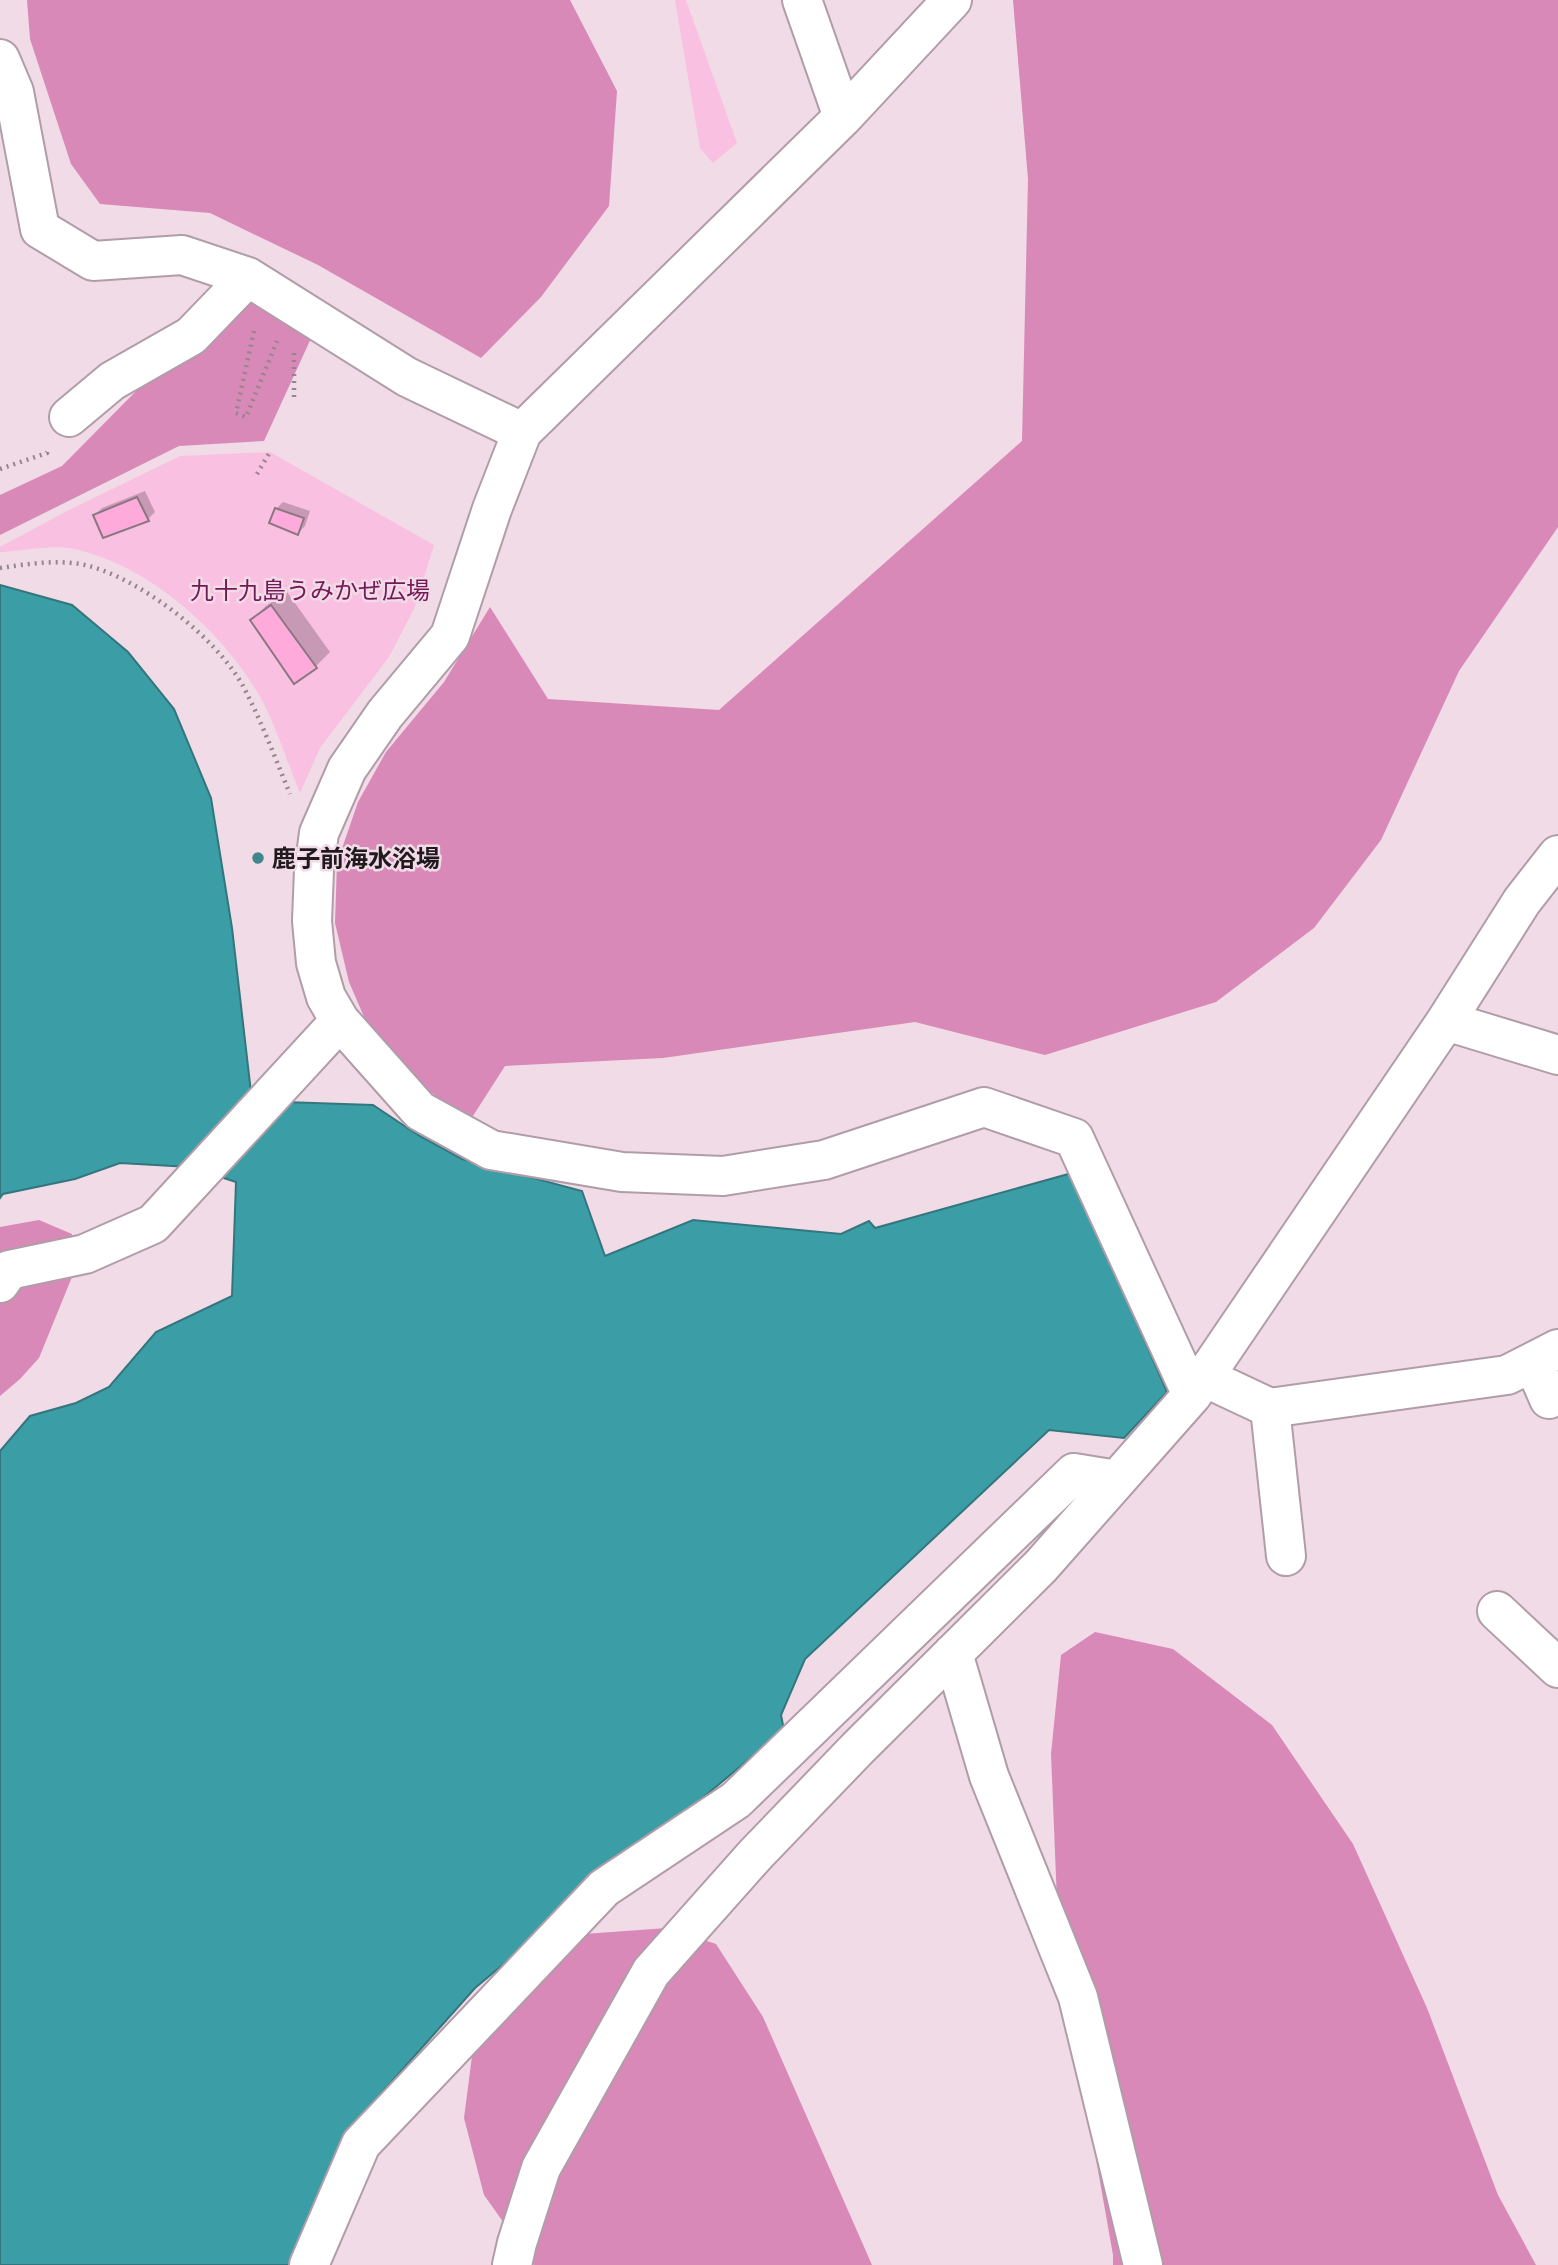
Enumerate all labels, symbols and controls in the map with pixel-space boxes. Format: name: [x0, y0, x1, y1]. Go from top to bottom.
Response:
park label: 九十九島うみかぜ広場: [190, 572, 430, 608]
place label: 鹿子前海水浴場: [272, 840, 440, 876]
marker: 鹿子前海水浴場: [250, 850, 266, 866]

